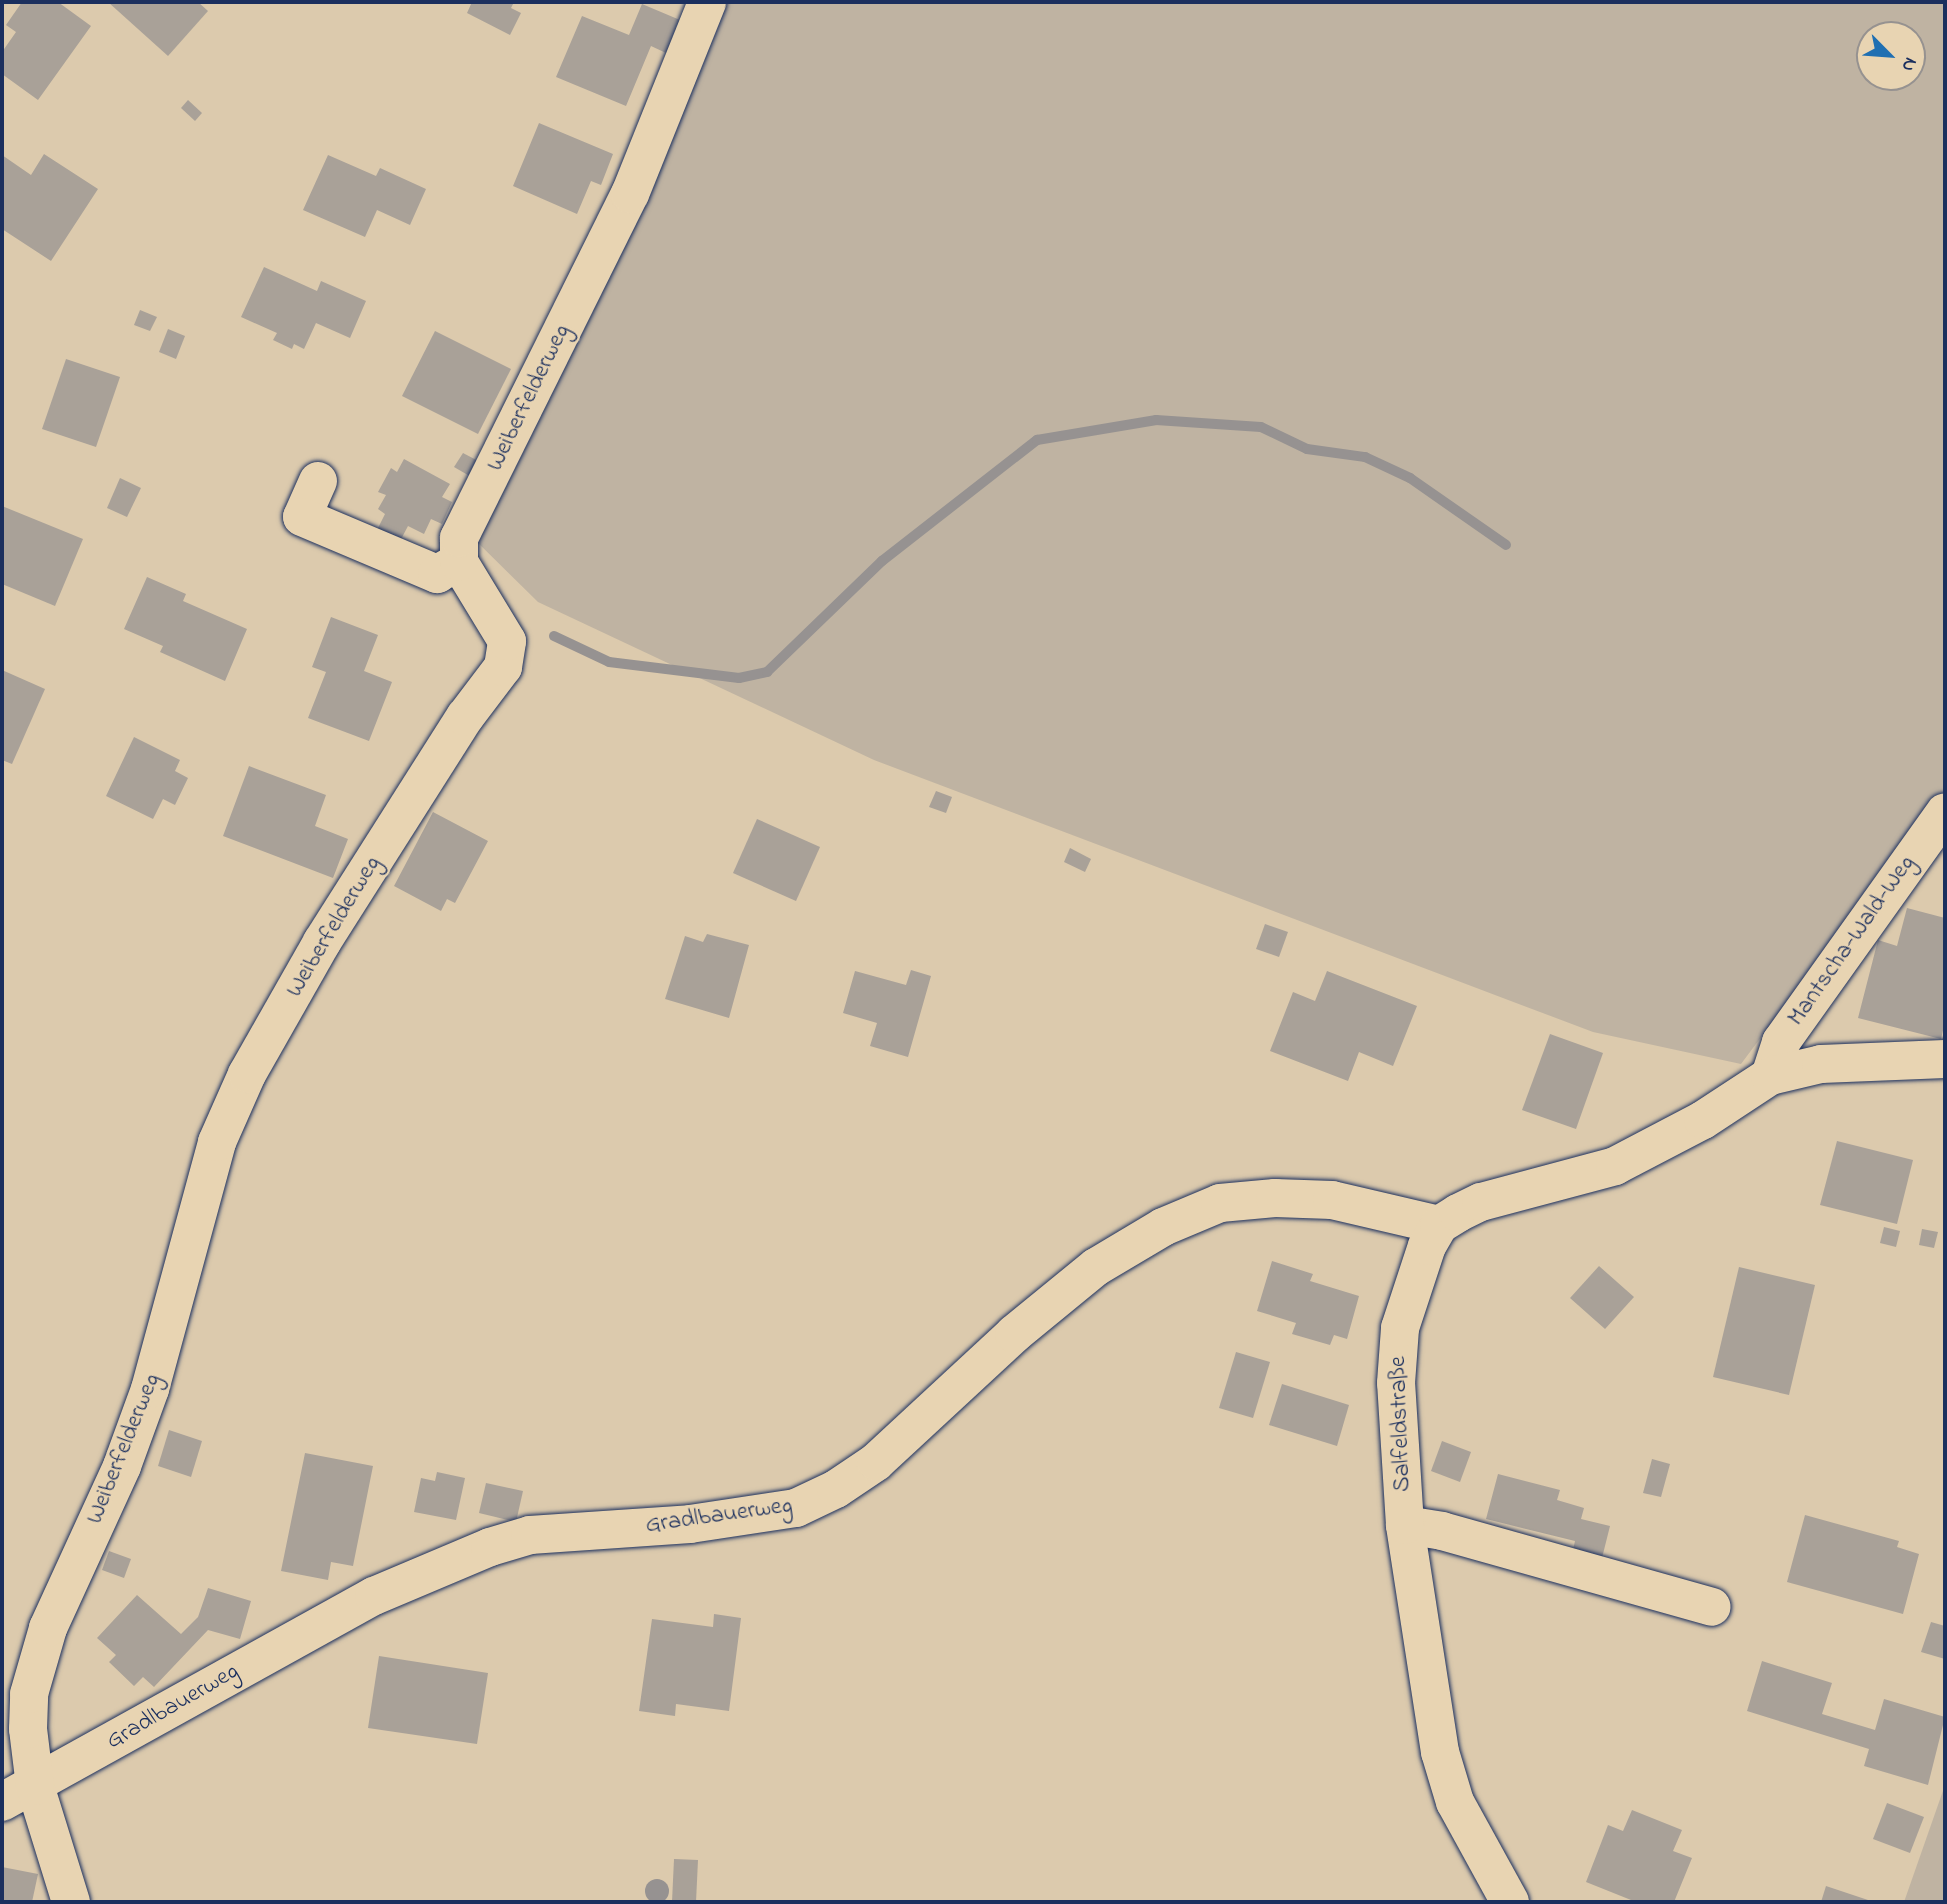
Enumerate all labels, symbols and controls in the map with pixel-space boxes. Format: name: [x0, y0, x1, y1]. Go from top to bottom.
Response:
north arrow: [1856, 21, 1926, 91]
text: N: [1894, 53, 1924, 76]
street label: Weiberfelderweg: [481, 320, 577, 476]
street label: Mantscha-Wald-Weg: [1782, 850, 1922, 1032]
street label: Weiberfelderweg: [281, 851, 387, 1003]
street label: Salfeldstraße: [1384, 1356, 1418, 1492]
street label: Weiberfelderweg: [81, 1370, 167, 1528]
street label: Gradlbauerweg: [644, 1491, 794, 1541]
street label: Gradlbauerweg: [102, 1658, 244, 1756]

